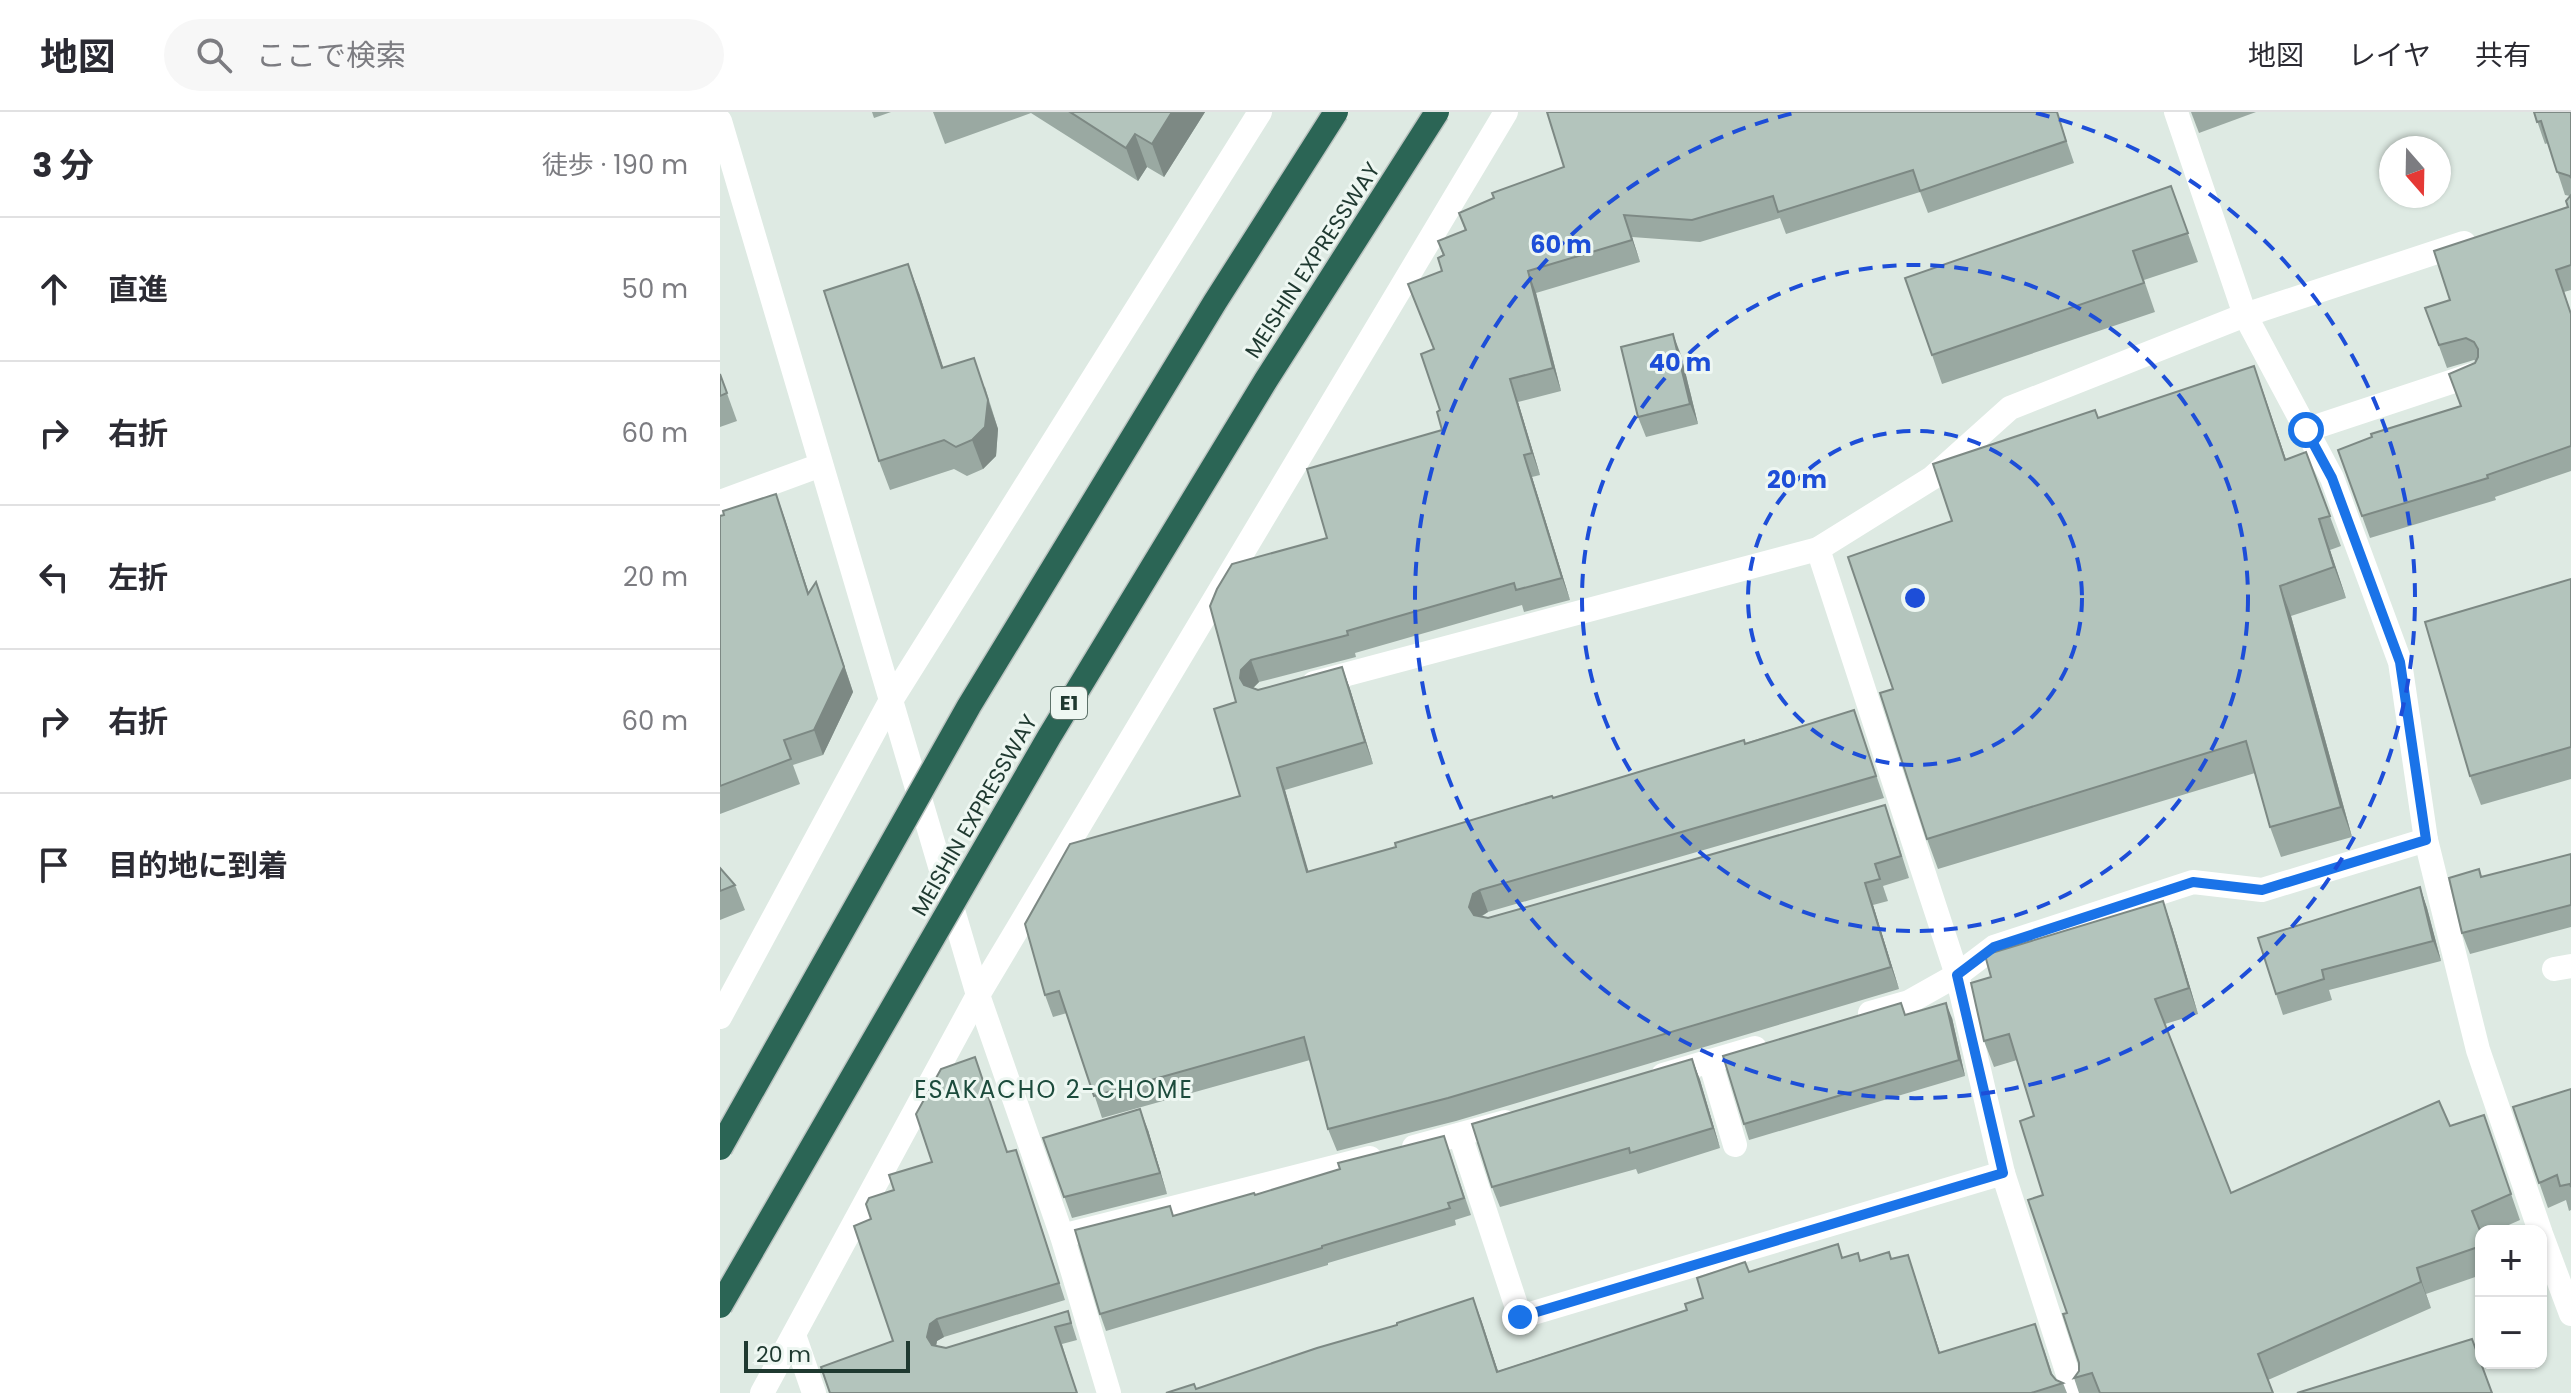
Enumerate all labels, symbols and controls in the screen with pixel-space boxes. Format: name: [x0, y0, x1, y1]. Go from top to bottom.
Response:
search box: [164, 19, 724, 91]
text: 地図: [40, 30, 116, 83]
icon: search: [192, 33, 236, 77]
text: ここで検索: [256, 34, 406, 77]
text: 地図: [2248, 36, 2304, 75]
text: レイヤ: [2348, 36, 2431, 75]
text: 共有: [2475, 36, 2531, 75]
north arrow: [2379, 136, 2451, 208]
text: 3 分: [32, 141, 94, 189]
text: 徒歩 · 190 m: [542, 147, 688, 183]
street label: MEISHIN EXPRESSWAY: [1237, 156, 1388, 364]
text: 60 m: [1530, 228, 1592, 261]
icon: ahead: [32, 267, 76, 311]
text: 直進: [108, 268, 168, 311]
text: 50 m: [622, 271, 688, 307]
text: 40 m: [1649, 346, 1711, 379]
icon: right: [32, 411, 76, 455]
text: 右折: [108, 412, 168, 455]
route start: [2288, 412, 2324, 448]
text: 60 m: [621, 415, 688, 451]
text: 20 m: [1767, 463, 1827, 496]
icon: left: [32, 555, 76, 599]
text: 左折: [108, 556, 168, 599]
text: 20 m: [623, 559, 688, 595]
centre of rings: [1901, 584, 1929, 612]
road number: E1: [1051, 687, 1087, 719]
icon: right: [32, 699, 76, 743]
text: 右折: [108, 700, 168, 743]
text: 60 m: [621, 703, 688, 739]
street label: MEISHIN EXPRESSWAY: [904, 709, 1045, 922]
icon: arrive: [32, 843, 76, 887]
text: 目的地に到着: [108, 844, 288, 887]
district label: ESAKACHO 2-CHOME: [914, 1073, 1194, 1106]
map controls: [2475, 1225, 2547, 1369]
button: +: [2475, 1225, 2547, 1297]
button: −: [2475, 1297, 2547, 1369]
route end: [1502, 1299, 1538, 1335]
scale bar: [744, 1337, 910, 1373]
text: 20 m: [756, 1339, 811, 1370]

